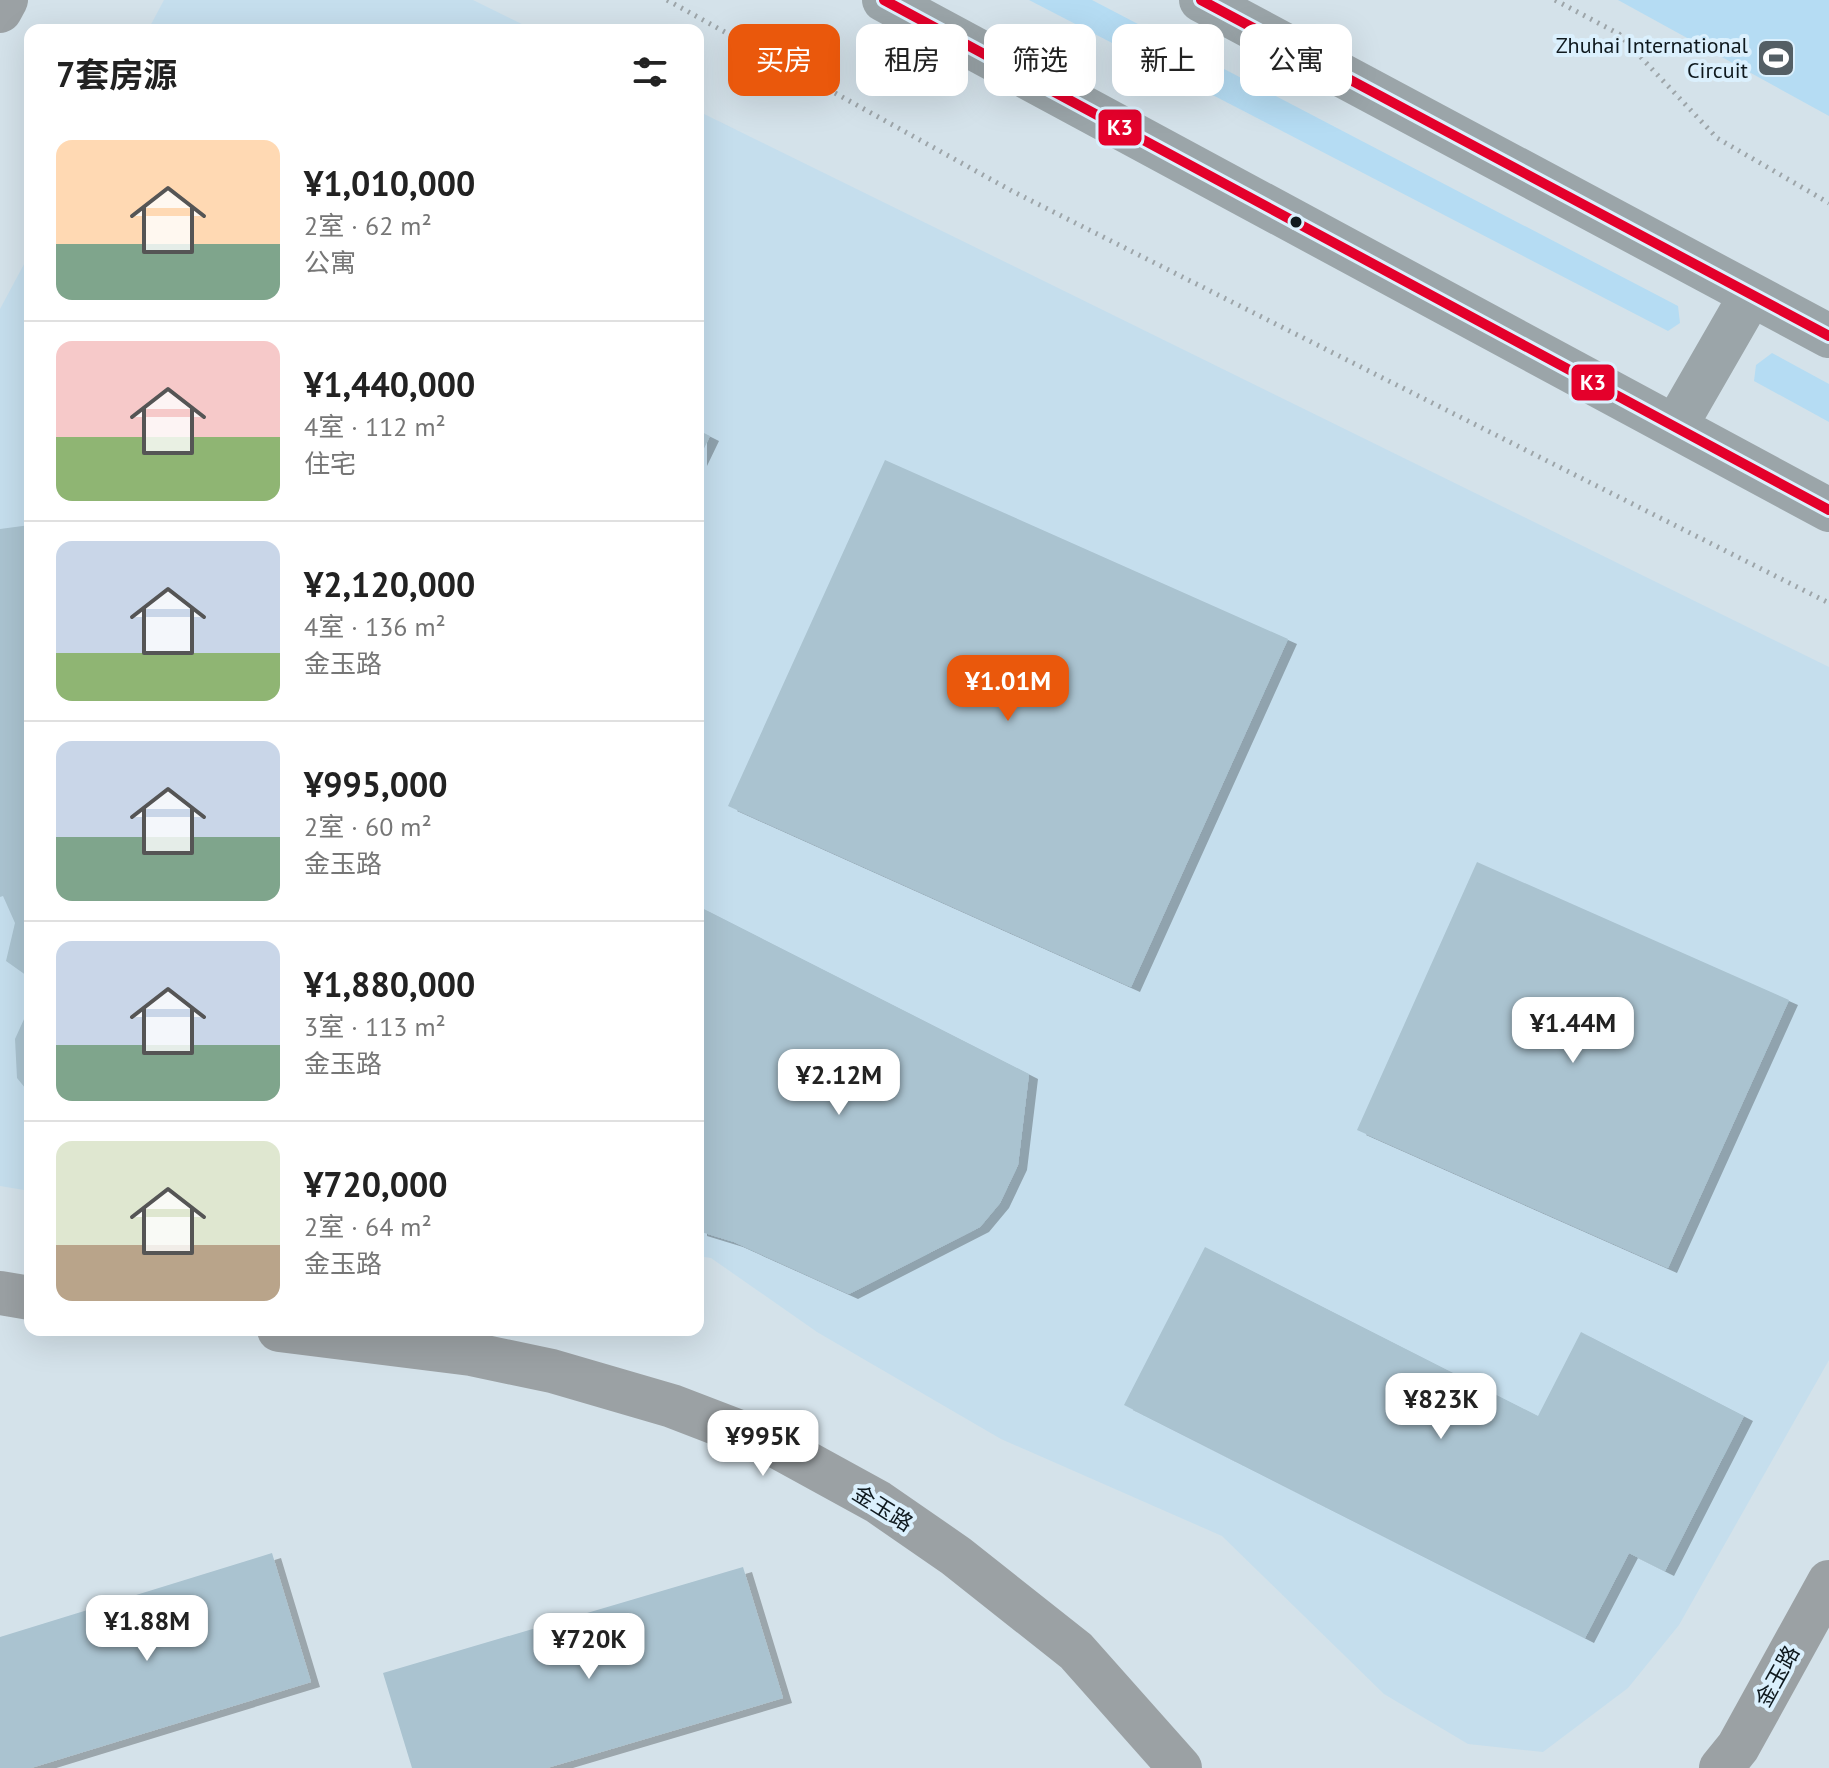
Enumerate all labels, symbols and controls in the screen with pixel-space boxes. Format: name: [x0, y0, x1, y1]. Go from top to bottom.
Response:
chip: 买房: [728, 24, 840, 96]
chip: 租房: [856, 24, 968, 96]
chip: 筛选: [984, 24, 1096, 96]
chip: 新上: [1112, 24, 1224, 96]
chip: 公寓: [1240, 24, 1352, 96]
place label: Zhuhai International Circuit: [1556, 31, 1749, 84]
sports icon: Zhuhai International Circuit: [1755, 37, 1797, 79]
icon: filters: [628, 50, 672, 94]
text: 7套房源: [56, 52, 177, 96]
line badge: K3: [1097, 108, 1143, 147]
text: K3: [1107, 113, 1133, 141]
text: ¥1,010,000: [304, 161, 475, 205]
icon: home: [120, 172, 216, 268]
text: 2室 · 62 m²: [304, 209, 432, 242]
unlabelled marker: [1288, 214, 1304, 230]
text: 公寓: [304, 246, 356, 279]
text: ¥1,440,000: [304, 362, 475, 406]
line badge: K3: [1570, 363, 1616, 402]
text: K3: [1580, 368, 1606, 396]
icon: home: [120, 373, 216, 469]
text: 4室 · 112 m²: [304, 410, 446, 443]
text: 住宅: [304, 447, 356, 480]
text: ¥2,120,000: [304, 562, 475, 606]
icon: home: [120, 573, 216, 669]
text: 4室 · 136 m²: [304, 610, 446, 643]
text: 金玉路: [304, 647, 382, 680]
pin: ¥1.01M: [943, 655, 1073, 723]
text: ¥1.01M: [965, 664, 1051, 697]
text: ¥995,000: [304, 762, 448, 806]
icon: home: [120, 773, 216, 869]
text: 2室 · 60 m²: [304, 810, 432, 843]
text: 金玉路: [304, 847, 382, 880]
text: ¥1,880,000: [304, 962, 475, 1006]
icon: home: [120, 973, 216, 1069]
pin: ¥1.44M: [1508, 997, 1638, 1065]
text: ¥1.44M: [1530, 1006, 1616, 1039]
text: 3室 · 113 m²: [304, 1010, 446, 1043]
text: 金玉路: [304, 1047, 382, 1080]
pin: ¥2.12M: [774, 1049, 904, 1117]
text: ¥2.12M: [796, 1058, 882, 1091]
text: ¥720,000: [304, 1162, 448, 1206]
icon: home: [120, 1173, 216, 1269]
text: 2室 · 64 m²: [304, 1210, 432, 1243]
text: 金玉路: [304, 1247, 382, 1280]
pin: ¥823K: [1385, 1373, 1497, 1441]
text: ¥823K: [1403, 1382, 1479, 1415]
pin: ¥995K: [707, 1410, 819, 1478]
text: ¥995K: [725, 1419, 801, 1452]
street label: 金玉路: [848, 1479, 918, 1537]
pin: ¥1.88M: [82, 1595, 212, 1663]
text: ¥1.88M: [104, 1604, 190, 1637]
pin: ¥720K: [533, 1613, 645, 1681]
text: ¥720K: [551, 1622, 627, 1655]
street label: 金玉路: [1749, 1640, 1805, 1712]

